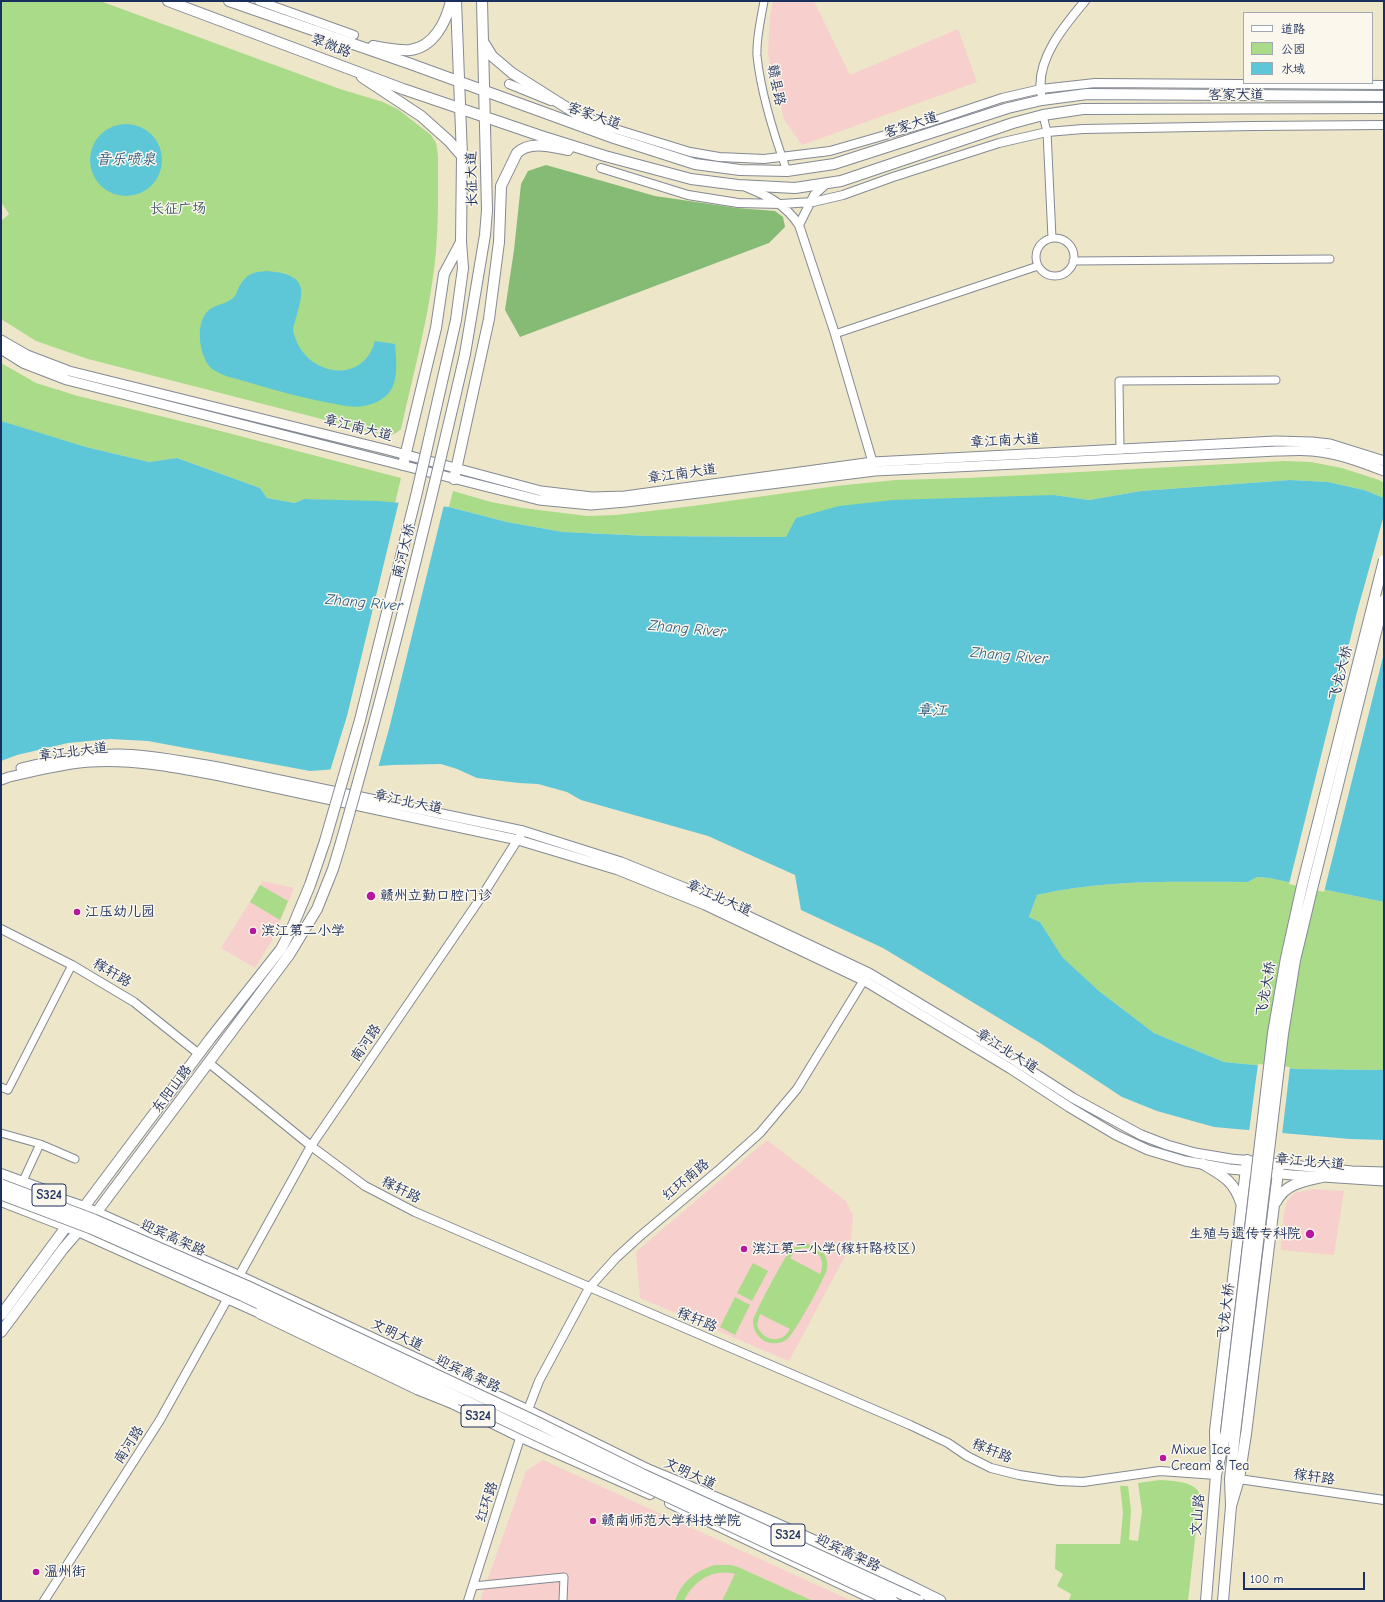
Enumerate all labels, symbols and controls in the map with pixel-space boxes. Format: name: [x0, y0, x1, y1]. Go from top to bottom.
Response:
legend: [1243, 12, 1373, 84]
text: 道路: [1281, 22, 1305, 36]
street label: 翠微路: [308, 31, 354, 61]
text: 公园: [1281, 42, 1305, 56]
text: 水域: [1281, 62, 1305, 76]
street label: 赣县路: [763, 63, 789, 107]
street label: 客家大道: [1208, 87, 1264, 103]
street label: 客家大道: [565, 99, 623, 133]
street label: 客家大道: [882, 108, 940, 142]
water label: 音乐喷泉: [96, 151, 156, 169]
street label: 长征大道: [463, 151, 481, 207]
park label: 长征广场: [150, 201, 206, 217]
street label: 章江南大道: [322, 411, 394, 445]
street label: 章江南大道: [970, 431, 1040, 451]
street label: 章江南大道: [646, 461, 718, 487]
street label: 南河大桥: [389, 522, 419, 580]
water label: Zhang River: [324, 591, 404, 615]
water label: Zhang River: [647, 617, 727, 641]
water label: Zhang River: [969, 644, 1049, 668]
street label: 飞龙大桥: [1326, 644, 1356, 702]
water label: 章江: [917, 702, 947, 720]
street label: 章江北大道: [37, 739, 109, 765]
street label: 章江北大道: [372, 787, 444, 817]
street label: 章江北大道: [684, 876, 754, 920]
place label: 赣州立勤口腔门诊: [380, 888, 492, 904]
marker: 赣州立勤口腔门诊: [365, 890, 377, 902]
place label: 江压幼儿园: [85, 904, 155, 920]
marker: 江压幼儿园: [72, 907, 82, 917]
place label: 滨江第二小学: [261, 923, 345, 939]
marker: 滨江第二小学: [248, 926, 258, 936]
street label: 稼轩路: [90, 955, 134, 991]
street label: 飞龙大桥: [1253, 960, 1279, 1018]
street label: 南河路: [347, 1021, 385, 1065]
street label: 章江北大道: [973, 1025, 1041, 1077]
street label: 东阳山路: [148, 1062, 196, 1116]
street label: 章江北大道: [1274, 1151, 1346, 1173]
street label: 红环南路: [659, 1156, 713, 1204]
street label: 稼轩路: [378, 1173, 424, 1207]
road number: S324: [32, 1184, 66, 1206]
street label: 迎宾高架路: [138, 1216, 208, 1260]
place label: 生殖与遗传专科院: [1189, 1226, 1301, 1242]
marker: 生殖与遗传专科院: [1304, 1228, 1316, 1240]
place label: 滨江第二小学(稼轩路校区）: [752, 1241, 925, 1257]
marker: 滨江第二小学(稼轩路校区）: [739, 1244, 749, 1254]
street label: 飞龙大桥: [1214, 1282, 1238, 1340]
street label: 稼轩路: [674, 1304, 720, 1336]
street label: 文明大道: [368, 1316, 426, 1354]
street label: 迎宾高架路: [433, 1352, 503, 1396]
road number: S324: [461, 1405, 495, 1427]
street label: 南河路: [111, 1423, 147, 1467]
street label: 稼轩路: [969, 1435, 1015, 1467]
place label: Mixue Ice Cream & Tea: [1171, 1442, 1249, 1474]
marker: Mixue Ice Cream & Tea: [1158, 1453, 1168, 1463]
street label: 文明大道: [661, 1455, 719, 1493]
street label: 稼轩路: [1292, 1466, 1336, 1488]
street label: 红环路: [473, 1479, 501, 1525]
street label: 文山路: [1188, 1493, 1208, 1537]
place label: 赣南师范大学科技学院: [601, 1513, 741, 1529]
marker: 赣南师范大学科技学院: [588, 1516, 598, 1526]
road number: S324: [771, 1524, 805, 1546]
street label: 迎宾高架路: [813, 1531, 883, 1575]
place label: 温州街: [44, 1564, 86, 1580]
scale bar: [1245, 1564, 1367, 1590]
marker: 温州街: [31, 1567, 41, 1577]
text: 100 m: [1250, 1572, 1283, 1586]

